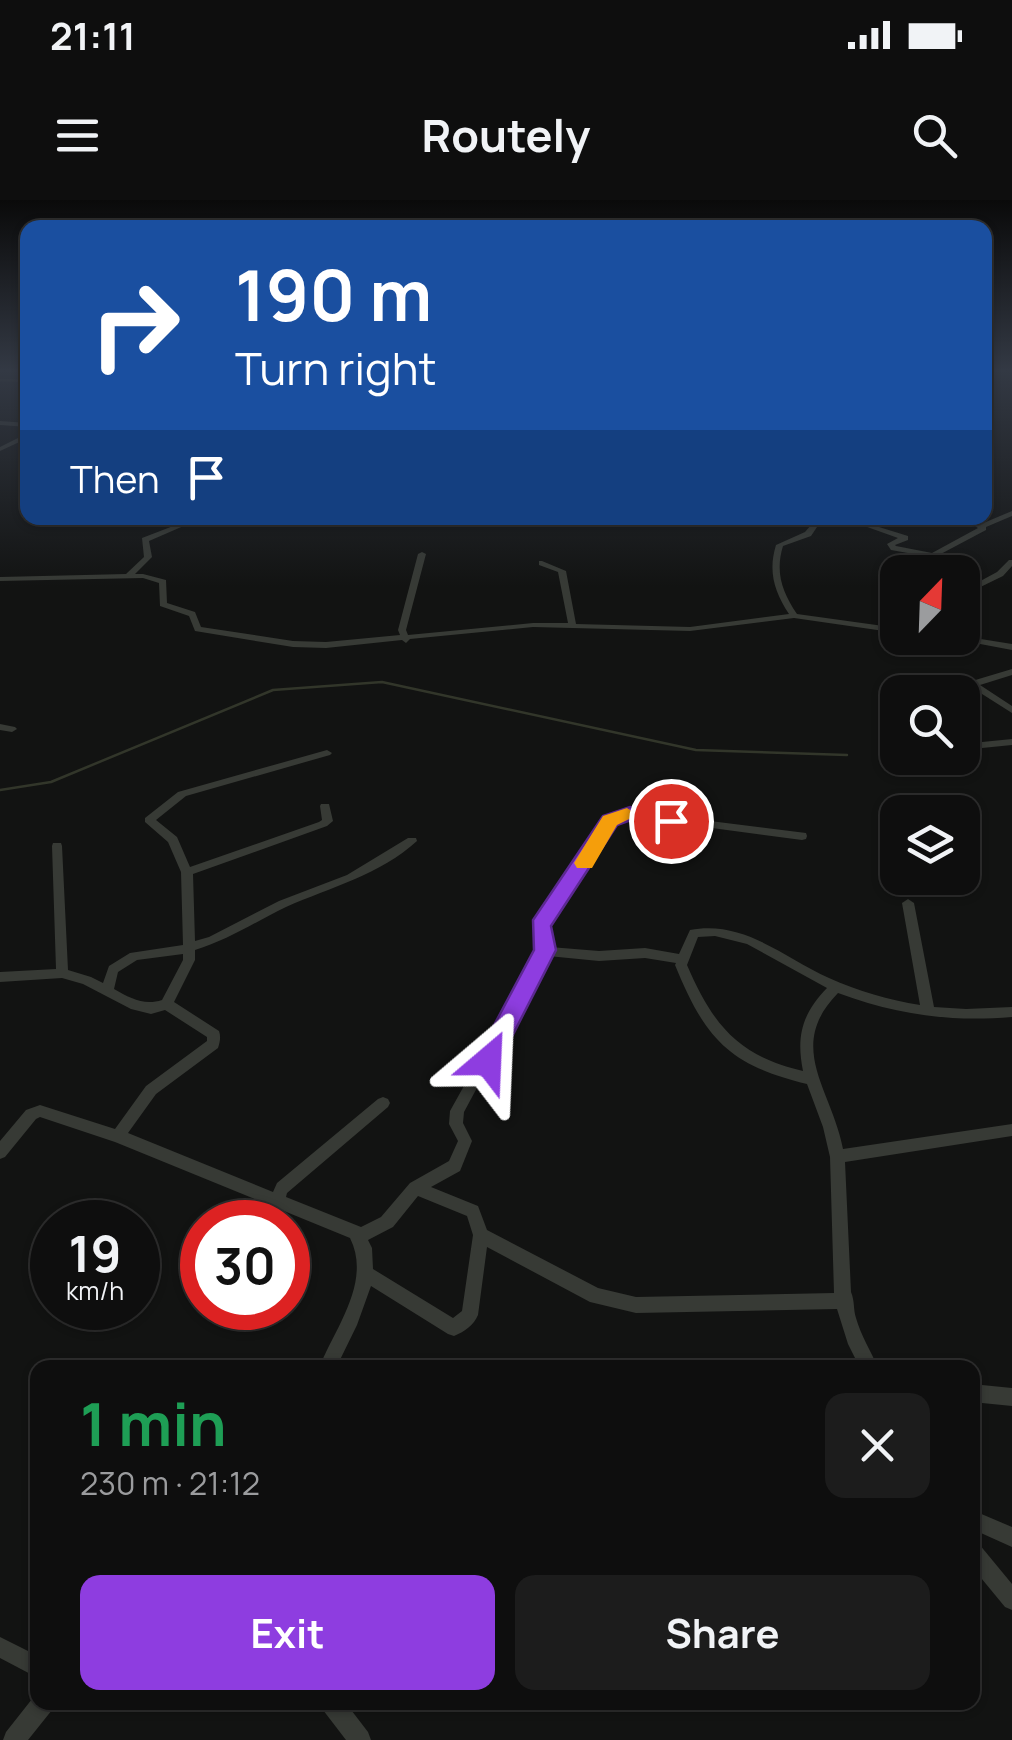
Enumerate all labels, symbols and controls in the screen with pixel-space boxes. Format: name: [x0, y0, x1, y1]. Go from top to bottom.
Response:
text: 21:11: [50, 9, 136, 61]
text: Routely: [422, 104, 590, 166]
icon: menu: [50, 108, 105, 163]
icon: search: [907, 108, 962, 163]
text: 190 m: [235, 246, 432, 342]
icon: right: [70, 260, 200, 390]
text: Turn right: [235, 337, 436, 399]
icon: arrive: [179, 450, 234, 505]
text: Then: [70, 452, 159, 504]
north arrow: [880, 555, 980, 655]
map controls: [880, 555, 980, 895]
button: search: [880, 675, 980, 775]
pin: [629, 779, 714, 864]
icon: arrive: [644, 794, 699, 849]
button: layers: [880, 795, 980, 895]
position arrow: [436, 1009, 540, 1113]
speed limit sign: 30: [180, 1200, 310, 1330]
text: 19: [69, 1219, 121, 1287]
text: km/h: [66, 1273, 124, 1308]
text: 1 min: [80, 1382, 227, 1464]
button: close: [825, 1393, 930, 1498]
text: 230 m · 21:12: [80, 1461, 260, 1505]
button: Exit: [80, 1575, 495, 1690]
button: Share: [515, 1575, 930, 1690]

